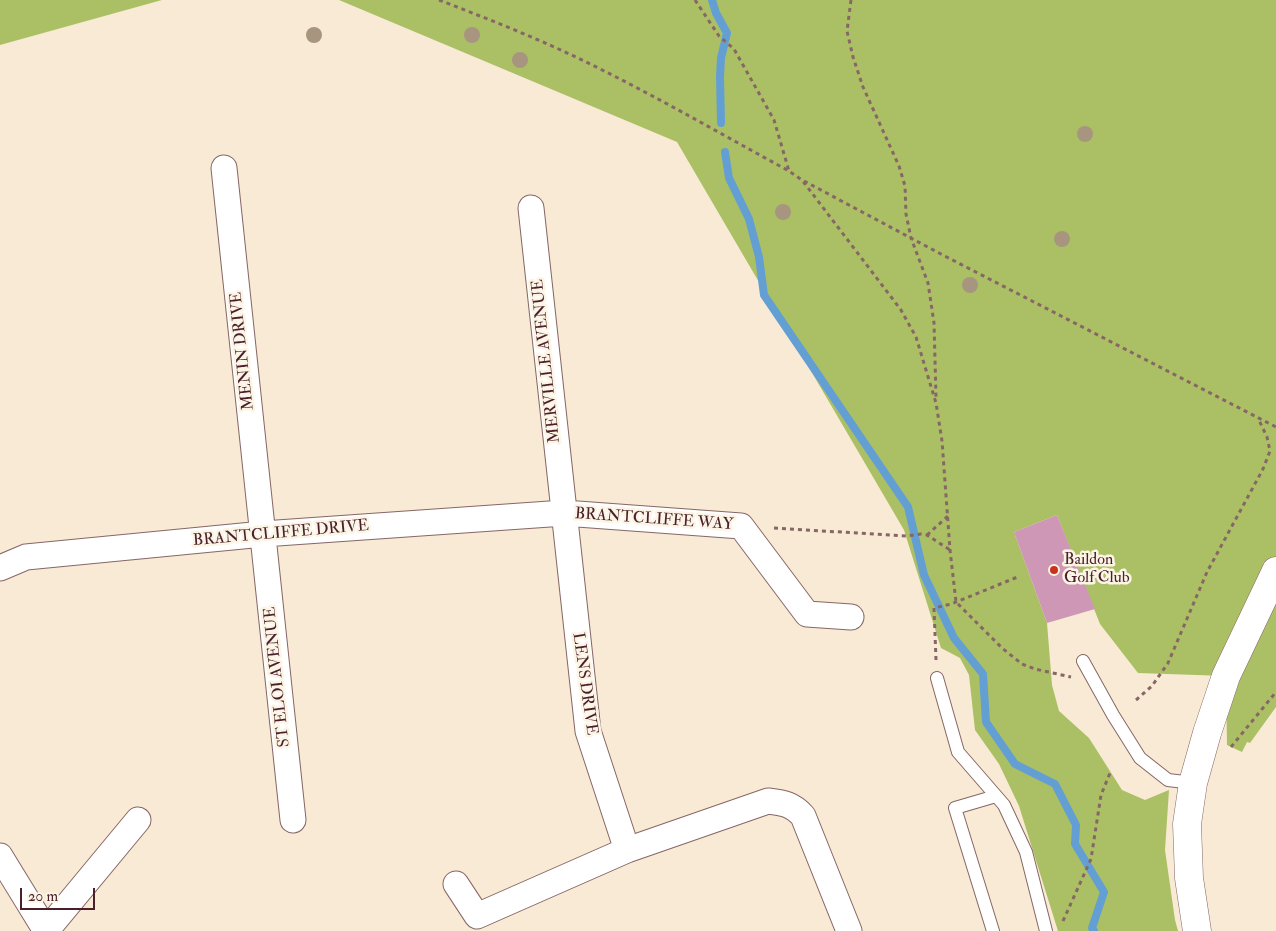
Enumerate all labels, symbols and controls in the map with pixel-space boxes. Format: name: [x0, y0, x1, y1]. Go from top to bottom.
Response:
street label: MERVILLE AVENUE: [529, 278, 565, 444]
street label: MENIN DRIVE: [227, 291, 259, 411]
street label: BRANTCLIFFE WAY: [574, 505, 734, 535]
street label: BRANTCLIFFE DRIVE: [192, 517, 370, 551]
place label: Baildon Golf Club: [1064, 551, 1130, 589]
marker: Baildon Golf Club: [1048, 564, 1060, 576]
street label: ST ELOI AVENUE: [261, 606, 295, 748]
street label: LENS DRIVE: [567, 632, 601, 736]
scale bar: [22, 878, 98, 910]
text: 20 m: [28, 887, 58, 906]

